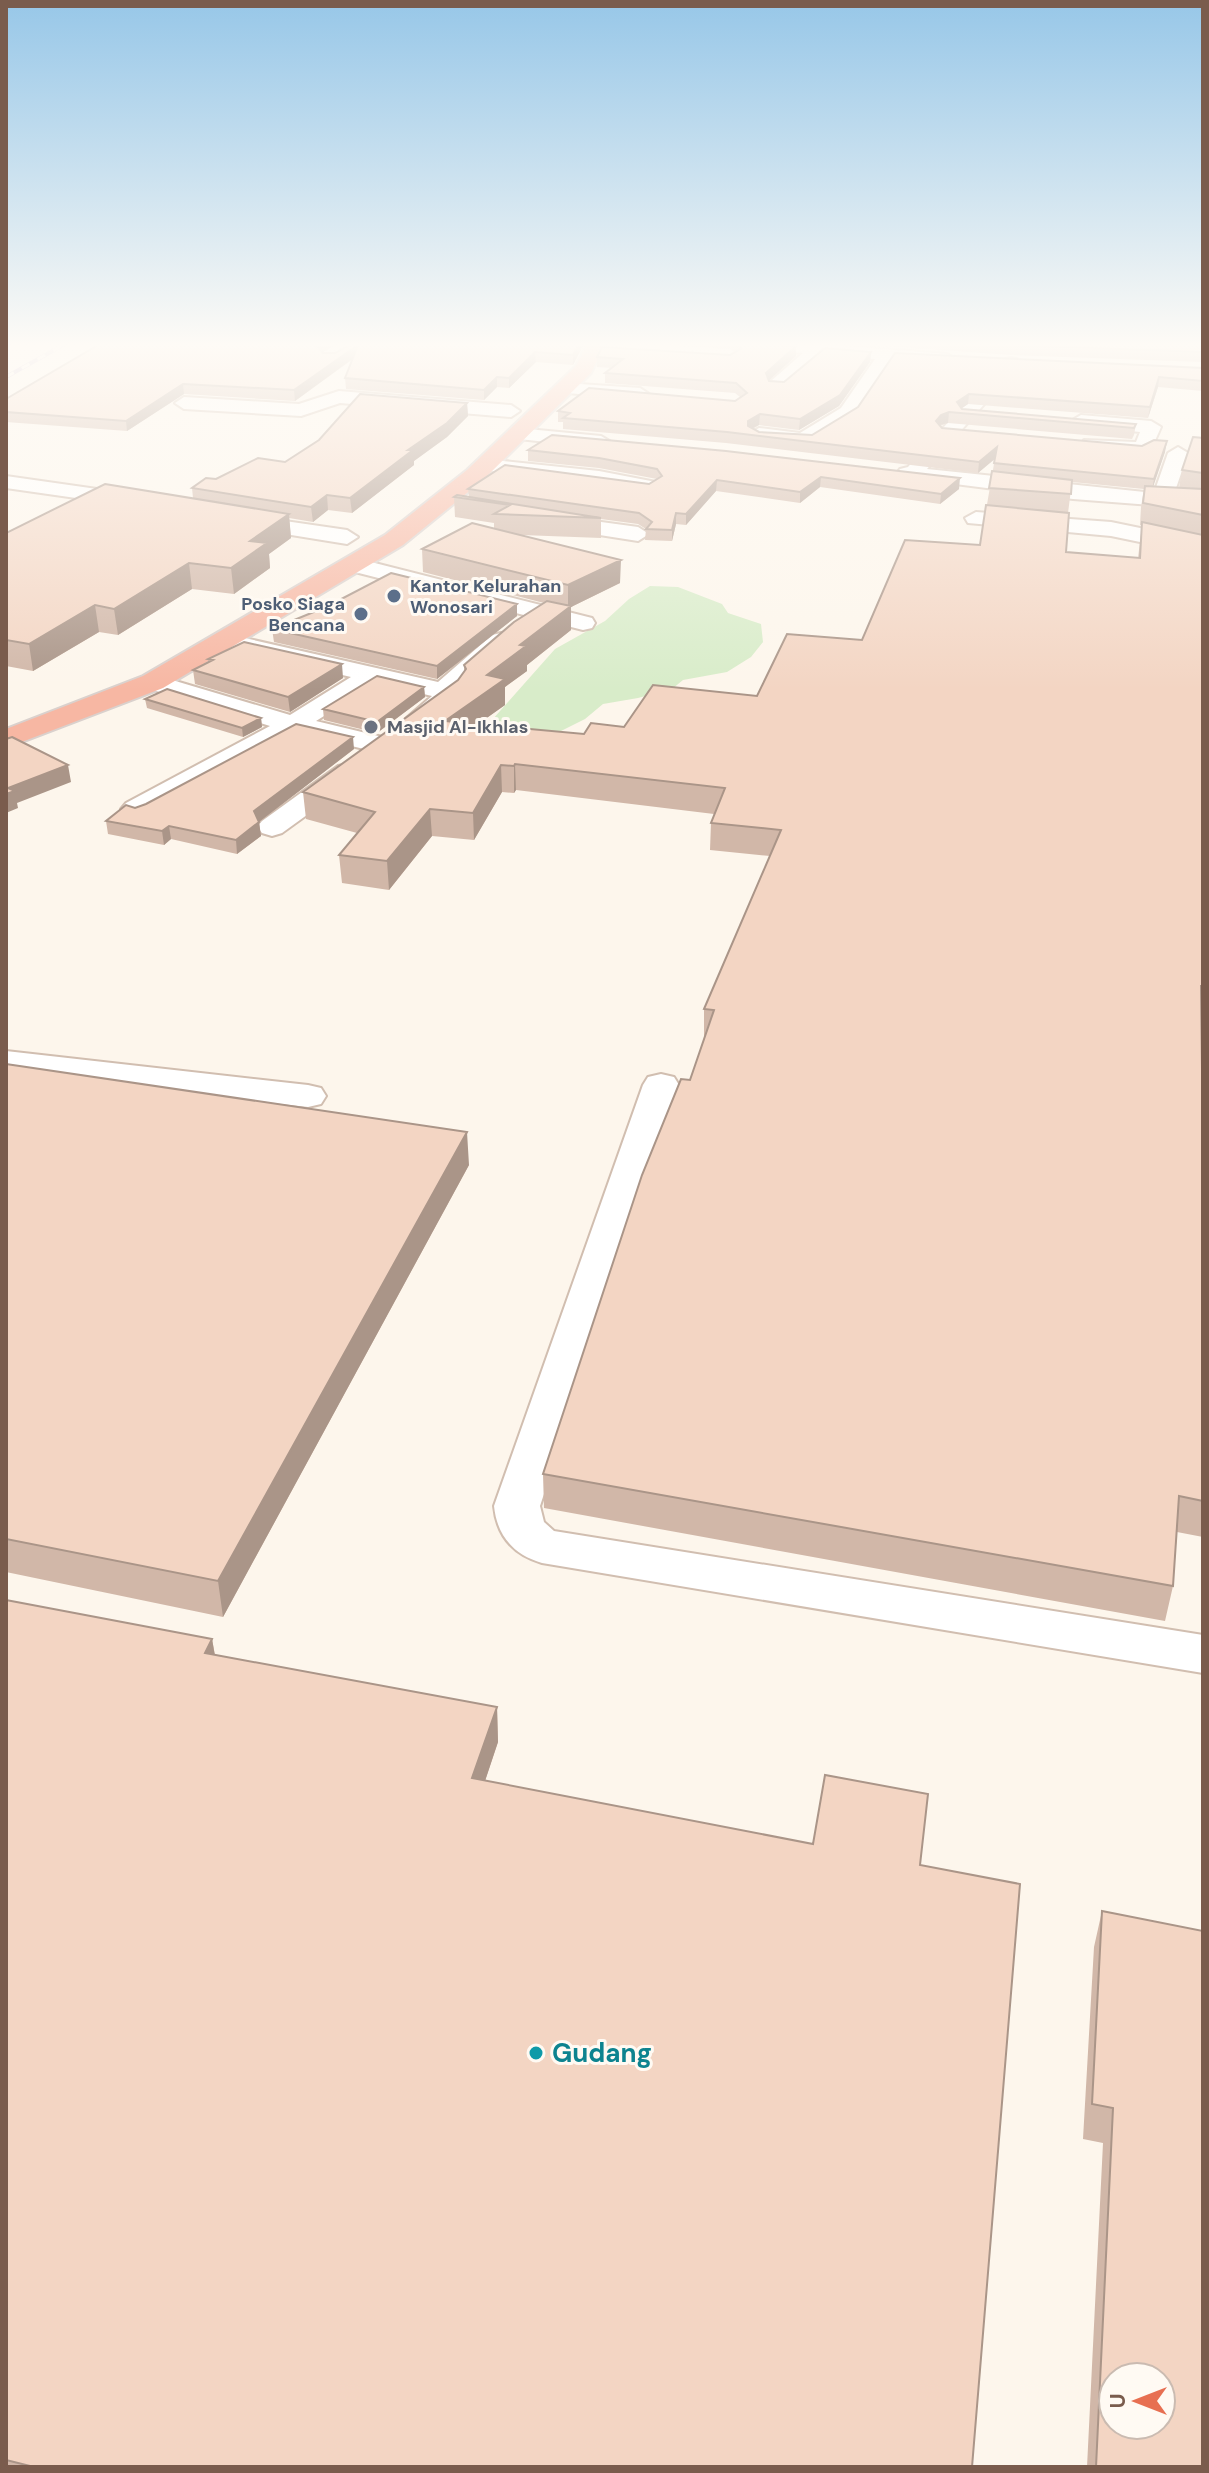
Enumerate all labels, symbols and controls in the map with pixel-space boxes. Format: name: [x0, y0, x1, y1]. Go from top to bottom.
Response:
place label: Kantor Kelurahan Wonosari: [410, 574, 561, 619]
marker: Kantor Kelurahan Wonosari: [385, 587, 403, 605]
place label: Posko Siaga Bencana: [241, 592, 345, 637]
marker: Posko Siaga Bencana: [352, 605, 370, 623]
place label: Masjid Al-Ikhlas: [387, 715, 528, 739]
marker: Masjid Al-Ikhlas: [362, 718, 380, 736]
place label: Gudang: [552, 2036, 652, 2070]
marker: Gudang: [527, 2044, 545, 2062]
north arrow: [1097, 2361, 1177, 2441]
text: U: [1103, 2393, 1132, 2409]

